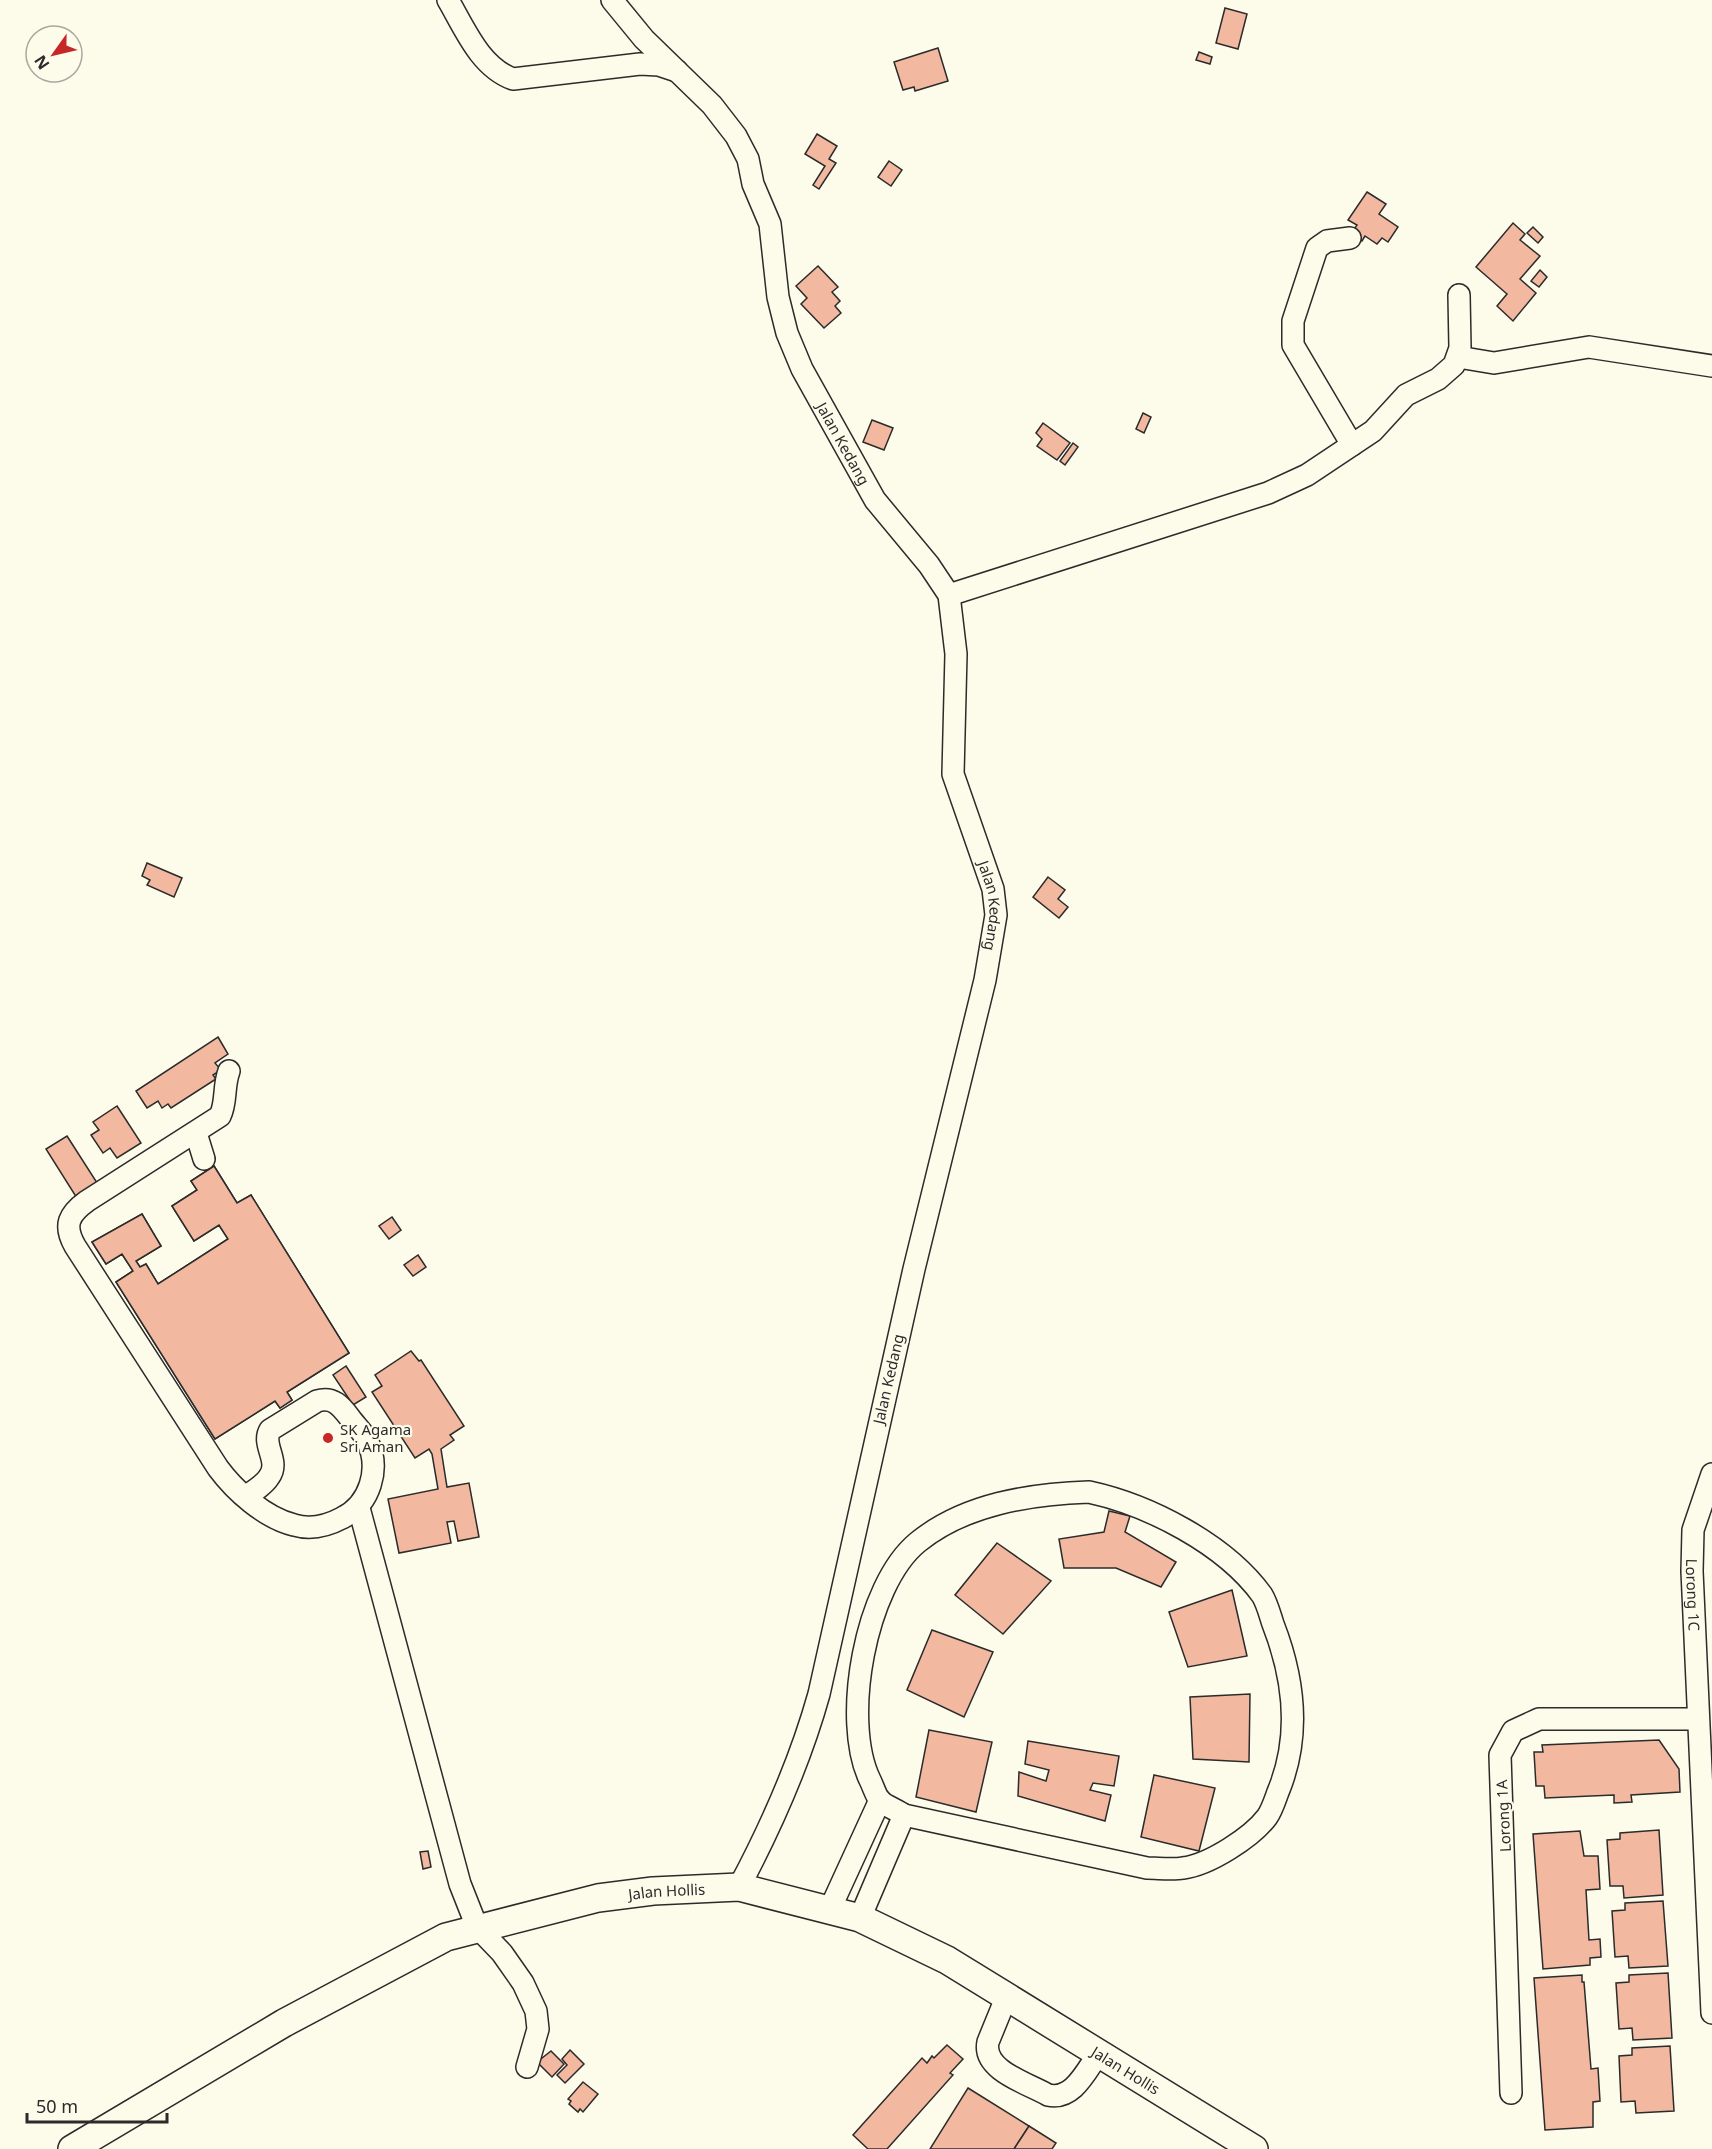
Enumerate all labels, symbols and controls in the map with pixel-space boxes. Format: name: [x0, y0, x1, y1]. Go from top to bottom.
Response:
north arrow: [24, 24, 84, 84]
text: N: [29, 51, 54, 74]
street label: Jalan Kedang: [811, 397, 875, 488]
street label: Jalan Kedang: [973, 856, 1006, 952]
street label: Jalan Kedang: [867, 1332, 908, 1428]
place label: SK Agama Sri Aman: [340, 1419, 411, 1456]
marker: SK Agama Sri Aman: [321, 1431, 335, 1445]
street label: Lorong 1C: [1682, 1558, 1705, 1632]
street label: Lorong 1A: [1491, 1779, 1515, 1853]
street label: Jalan Hollis: [625, 1879, 706, 1904]
street label: Jalan Hollis: [1086, 2040, 1164, 2099]
scale bar: [27, 2086, 166, 2124]
text: 50 m: [36, 2094, 78, 2118]

